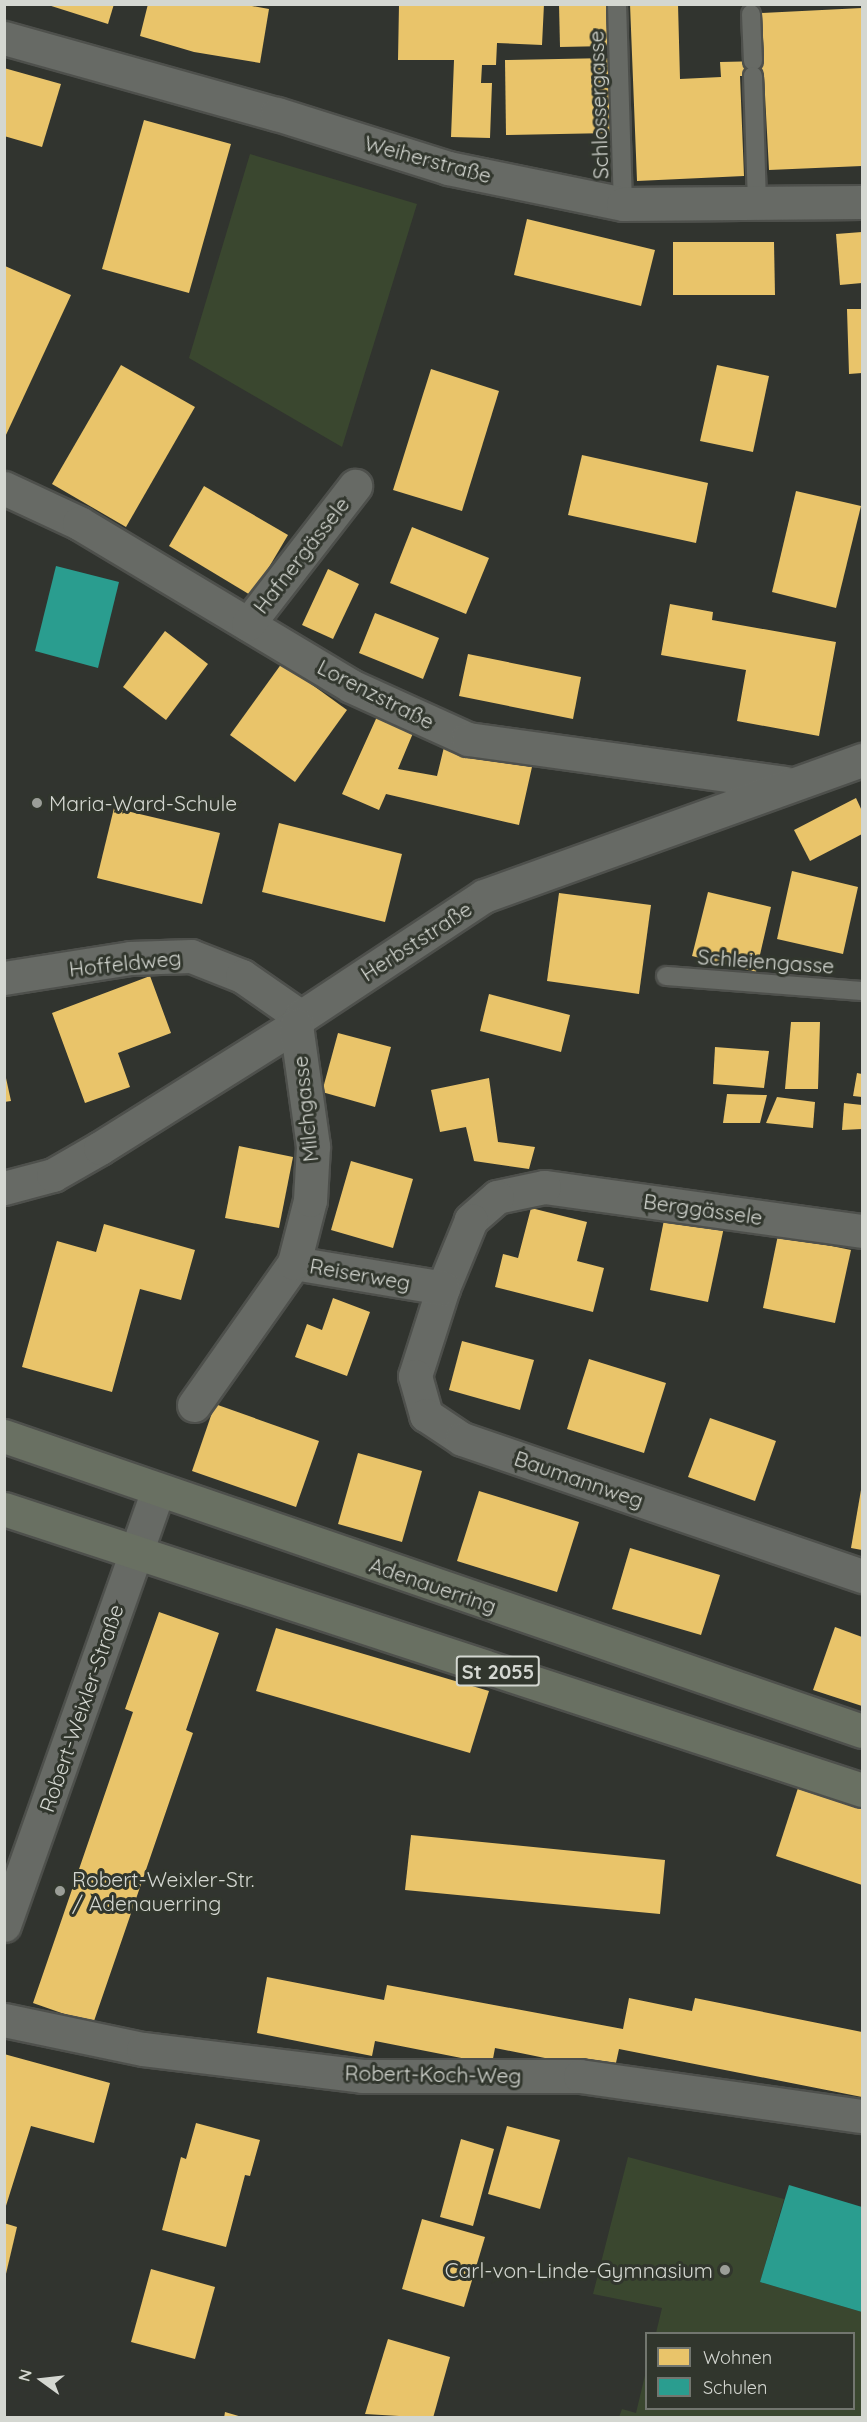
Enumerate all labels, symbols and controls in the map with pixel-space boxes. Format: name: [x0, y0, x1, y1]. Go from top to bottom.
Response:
street label: Schlossergasse: [583, 30, 613, 180]
street label: Weiherstraße: [362, 130, 494, 188]
street label: Hafnergässele: [248, 492, 354, 618]
street label: Lorenzstraße: [313, 654, 439, 734]
place label: Maria-Ward-Schule: [49, 790, 237, 816]
marker: Maria-Ward-Schule: [30, 796, 44, 810]
street label: Herbststraße: [356, 896, 476, 986]
street label: Schleiengasse: [697, 944, 835, 978]
street label: Hoffeldweg: [68, 945, 182, 981]
street label: Milchgasse: [287, 1055, 323, 1163]
street label: Berggässele: [642, 1188, 764, 1230]
street label: Reiserweg: [308, 1253, 412, 1295]
street label: Baumannweg: [511, 1445, 647, 1513]
street label: Adenauerring: [366, 1552, 500, 1618]
street label: Robert-Weixler-Straße: [34, 1601, 128, 1815]
road number: St 2055: [454, 1654, 542, 1688]
place label: Robert-Weixler-Str. / Adenauerring: [72, 1866, 254, 1916]
marker: Robert-Weixler-Str. / Adenauerring: [53, 1884, 67, 1898]
street label: Robert-Koch-Weg: [344, 2060, 522, 2088]
place label: Carl-von-Linde-Gymnasium: [445, 2257, 713, 2283]
marker: Carl-von-Linde-Gymnasium: [718, 2263, 732, 2277]
legend: [645, 2332, 855, 2410]
text: Wohnen: [703, 2346, 772, 2369]
north arrow: [12, 2350, 72, 2410]
text: N: [13, 2367, 36, 2384]
text: Schulen: [703, 2376, 767, 2399]

